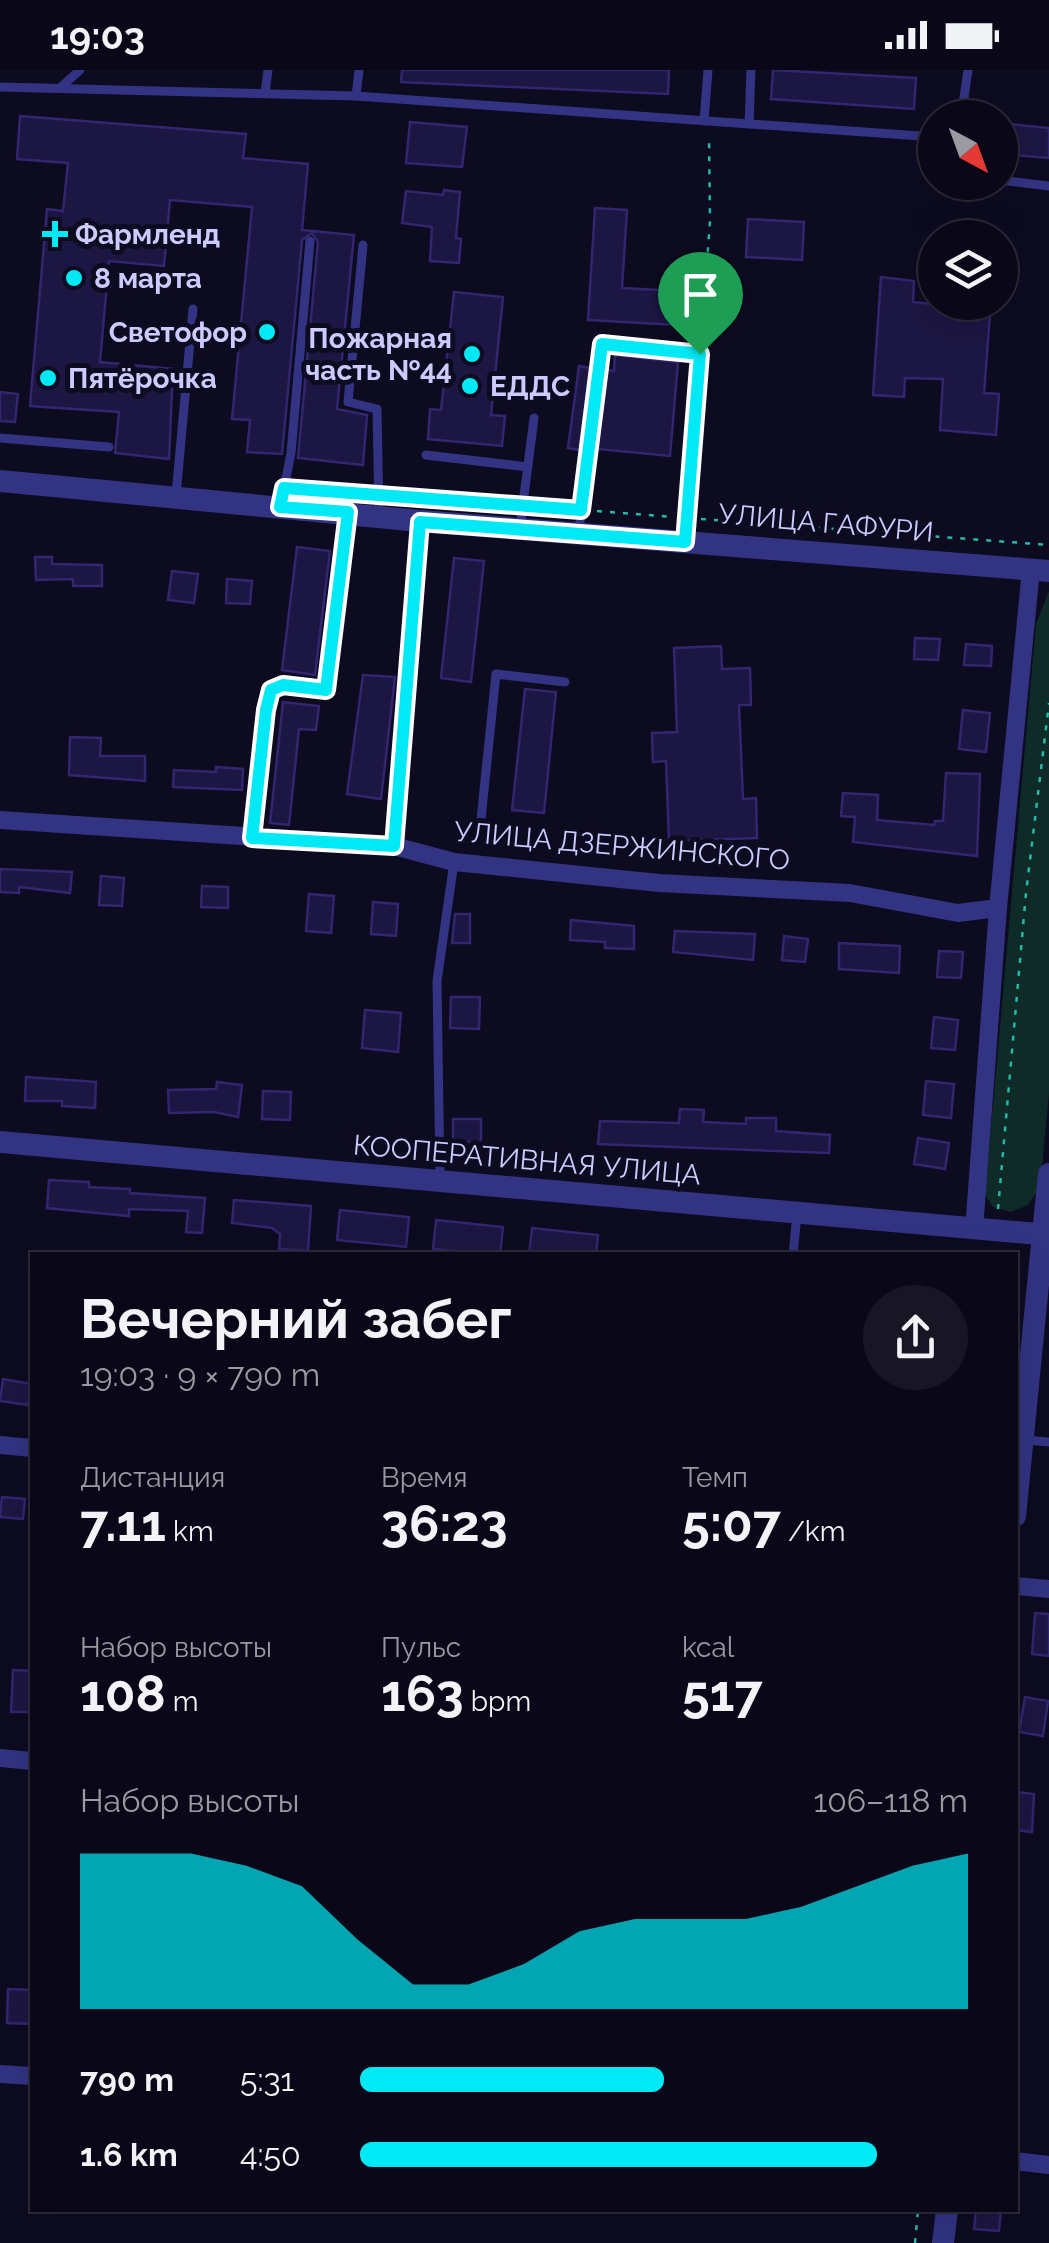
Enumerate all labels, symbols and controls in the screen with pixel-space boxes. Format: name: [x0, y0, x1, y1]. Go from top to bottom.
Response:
text: 19:03: [50, 13, 145, 58]
north arrow: [918, 100, 1018, 200]
map controls: [918, 100, 1018, 320]
place label: Фармленд: [75, 218, 220, 251]
button: layers: [918, 220, 1018, 320]
marker: Фармленд: [44, 223, 66, 245]
pin: [658, 252, 743, 355]
place label: 8 марта: [94, 262, 202, 295]
marker: 8 марта: [63, 267, 85, 289]
icon: arrive: [673, 267, 728, 322]
place label: Светофор: [109, 316, 247, 349]
marker: Светофор: [256, 321, 278, 343]
place label: Пожарная часть №44: [305, 322, 452, 387]
marker: Пожарная часть №44: [461, 343, 483, 365]
place label: Пятёрочка: [68, 362, 217, 395]
marker: Пятёрочка: [37, 367, 59, 389]
place label: ЕДДС: [490, 370, 570, 403]
marker: ЕДДС: [459, 375, 481, 397]
street label: УЛИЦА ГАФУРИ: [717, 497, 935, 549]
street label: УЛИЦА ДЗЕРЖИНСКОГО: [453, 815, 791, 877]
street label: КООПЕРАТИВНАЯ УЛИЦА: [352, 1128, 702, 1192]
button: share: [863, 1285, 968, 1390]
text: Вечерний забег: [80, 1286, 511, 1351]
text: 19:03 · 9 × 790 m: [80, 1356, 320, 1393]
text: Дистанция: [80, 1461, 225, 1494]
text: Время: [381, 1461, 468, 1494]
text: Темп: [682, 1461, 748, 1494]
text: 7.11: [80, 1494, 166, 1553]
text: 36:23: [381, 1494, 508, 1553]
text: 5:07: [682, 1494, 781, 1553]
text: km: [166, 1515, 214, 1548]
text: /km: [781, 1515, 845, 1548]
text: Набор высоты: [80, 1631, 272, 1664]
text: Пульс: [381, 1631, 461, 1664]
text: kcal: [682, 1631, 734, 1664]
text: 108: [80, 1664, 166, 1723]
text: 163: [381, 1664, 464, 1723]
text: 517: [682, 1664, 762, 1723]
text: m: [166, 1685, 198, 1718]
text: bpm: [464, 1685, 531, 1718]
text: Набор высоты: [80, 1782, 300, 1819]
text: 106–118 m: [813, 1782, 968, 1819]
text: 790 m: [80, 2061, 174, 2098]
text: 5:31: [240, 2061, 294, 2098]
text: 1.6 km: [80, 2136, 178, 2173]
text: 4:50: [240, 2136, 301, 2173]

